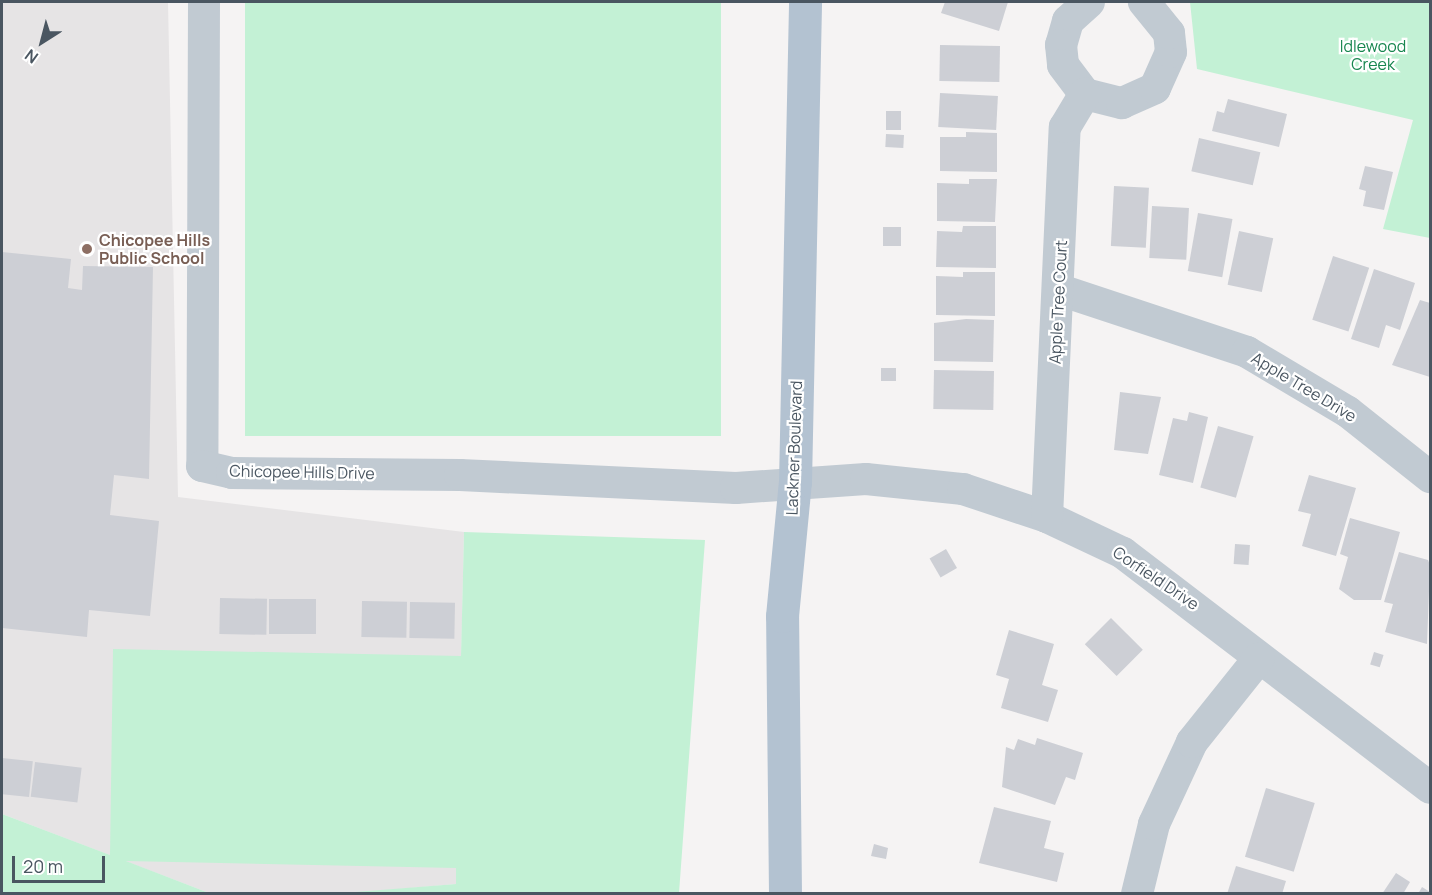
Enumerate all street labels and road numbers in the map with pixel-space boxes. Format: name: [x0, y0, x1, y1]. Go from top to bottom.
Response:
street label: Apple Tree Court: [1045, 239, 1071, 365]
street label: Apple Tree Drive: [1248, 348, 1360, 426]
street label: Lackner Boulevard: [782, 380, 806, 516]
street label: Chicopee Hills Drive: [229, 461, 375, 483]
street label: Corfield Drive: [1109, 542, 1203, 614]

